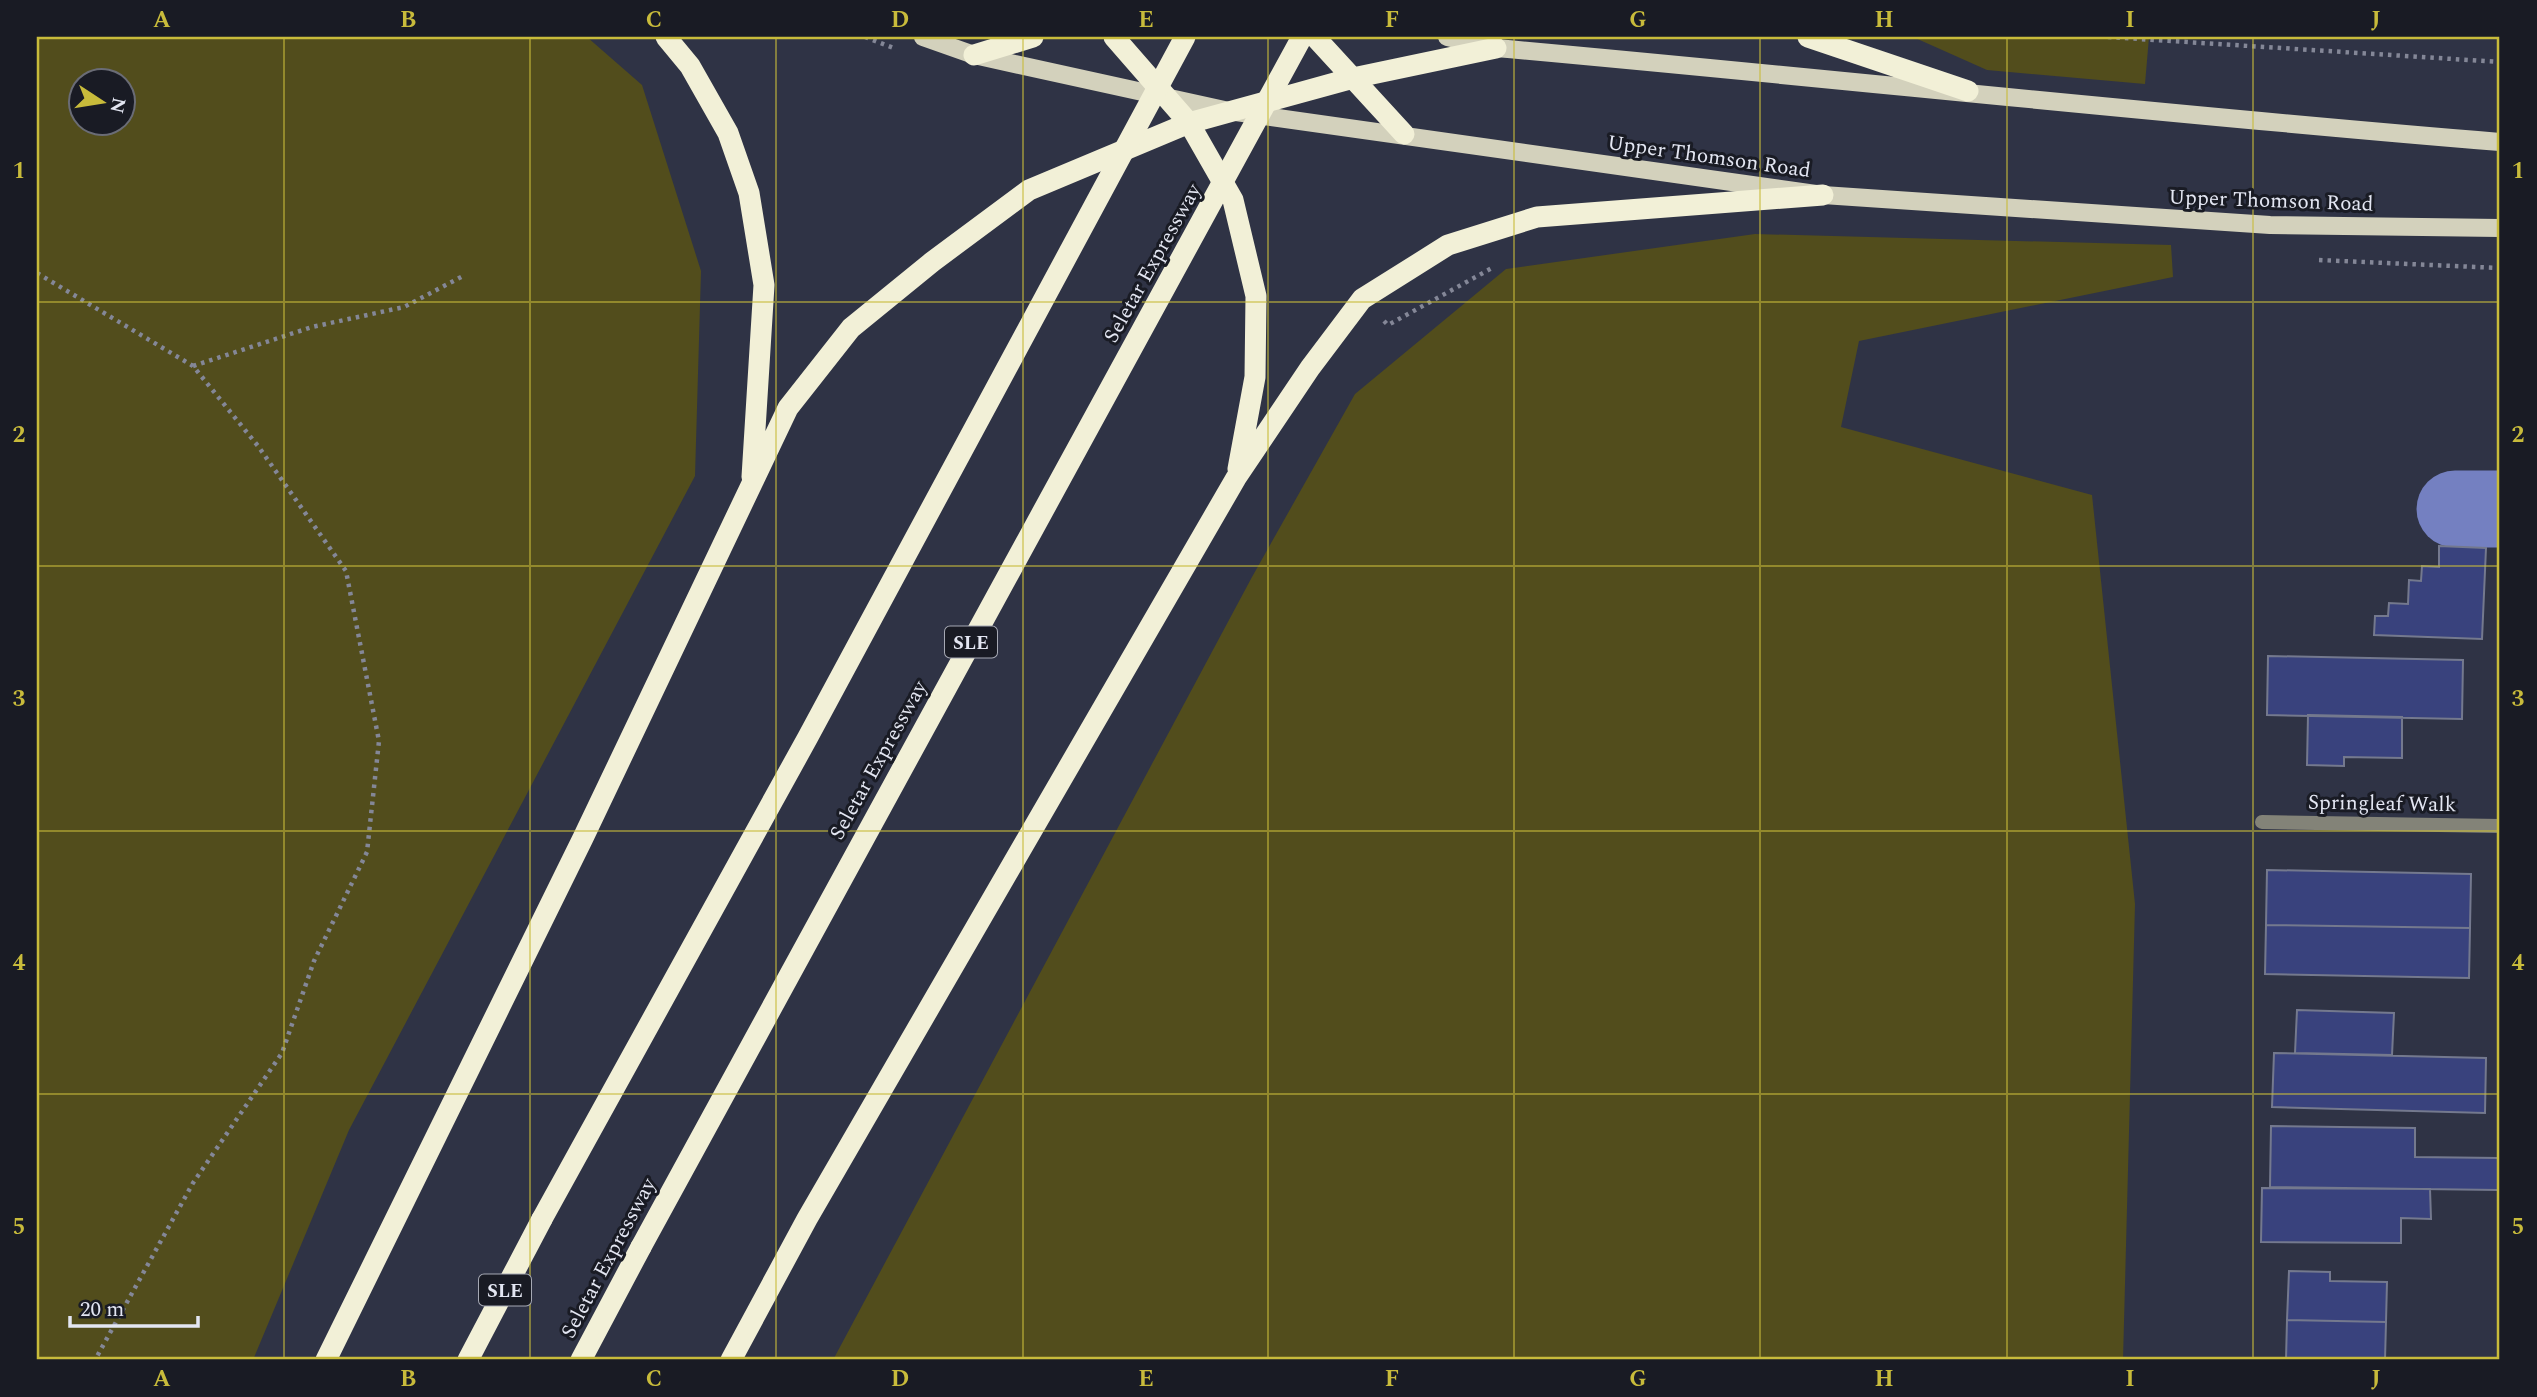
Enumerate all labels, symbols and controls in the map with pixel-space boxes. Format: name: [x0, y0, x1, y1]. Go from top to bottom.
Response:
text: A: [153, 3, 171, 38]
text: B: [400, 3, 416, 38]
text: C: [646, 3, 662, 38]
text: D: [891, 3, 909, 38]
text: E: [1138, 3, 1154, 38]
text: F: [1385, 3, 1399, 38]
text: G: [1629, 3, 1647, 38]
text: H: [1874, 3, 1894, 38]
text: I: [2125, 3, 2135, 38]
text: J: [2371, 3, 2381, 38]
north arrow: [66, 66, 136, 136]
text: N: [101, 95, 133, 116]
street label: Upper Thomson Road: [1605, 127, 1813, 187]
text: 1: [13, 154, 25, 189]
text: 1: [2512, 154, 2524, 189]
street label: Seletar Expressway: [1096, 177, 1210, 349]
street label: Upper Thomson Road: [2168, 181, 2374, 221]
text: 2: [13, 418, 26, 453]
text: 2: [2512, 418, 2525, 453]
road number: SLE: [945, 626, 997, 657]
street label: Seletar Expressway: [822, 674, 936, 846]
text: 3: [13, 682, 26, 717]
text: 3: [2512, 682, 2525, 717]
street label: Springleaf Walk: [2307, 787, 2457, 821]
text: 4: [13, 946, 26, 981]
text: 4: [2512, 946, 2525, 981]
street label: Seletar Expressway: [553, 1172, 665, 1345]
text: 5: [13, 1210, 25, 1245]
text: 5: [2512, 1210, 2524, 1245]
road number: SLE: [479, 1274, 531, 1306]
scale bar: [70, 1285, 198, 1329]
text: 20 m: [80, 1294, 124, 1326]
text: A: [153, 1362, 171, 1397]
text: B: [400, 1362, 416, 1397]
text: C: [646, 1362, 662, 1397]
text: D: [891, 1362, 909, 1397]
text: E: [1138, 1362, 1154, 1397]
text: F: [1385, 1362, 1399, 1397]
text: G: [1629, 1362, 1647, 1397]
text: H: [1874, 1362, 1894, 1397]
text: I: [2125, 1362, 2135, 1397]
text: J: [2371, 1362, 2381, 1397]

